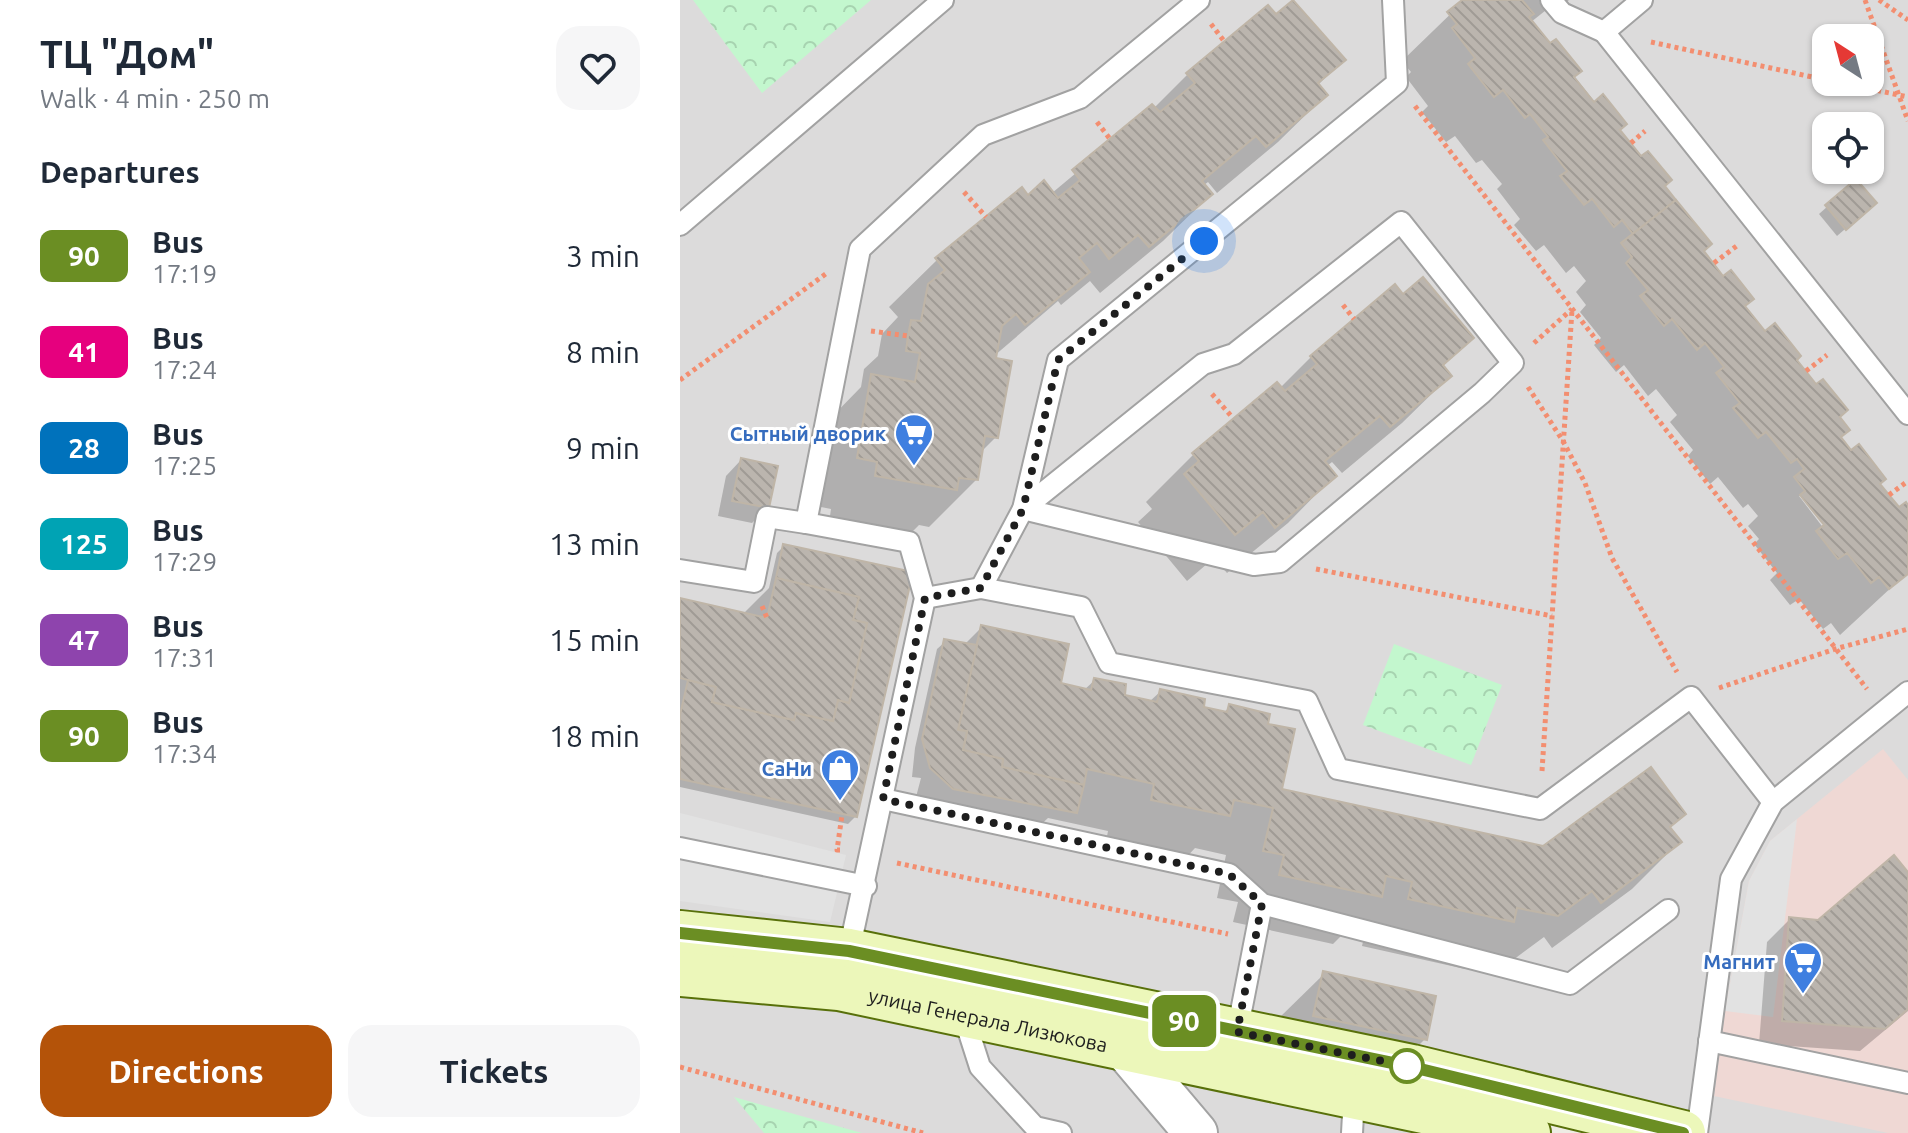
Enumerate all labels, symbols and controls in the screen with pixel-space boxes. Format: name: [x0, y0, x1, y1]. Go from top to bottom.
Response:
north arrow: [1812, 24, 1884, 96]
map controls: [1812, 24, 1884, 184]
button: heart: [556, 26, 640, 110]
text: ТЦ "Дом": [40, 33, 214, 75]
text: Walk · 4 min · 250 m: [40, 84, 270, 113]
button: locate: [1812, 112, 1884, 184]
text: Departures: [40, 155, 200, 189]
your location: [1184, 221, 1224, 261]
text: Bus: [152, 225, 204, 259]
text: 3 min: [566, 239, 640, 273]
text: 90: [68, 240, 100, 271]
text: 17:19: [152, 259, 217, 288]
text: Bus: [152, 321, 204, 355]
text: 8 min: [566, 335, 640, 369]
text: 41: [68, 336, 100, 367]
text: 17:24: [152, 355, 217, 384]
supermarket icon: Сытный дворик: [893, 412, 935, 467]
text: Bus: [152, 417, 204, 451]
place label: Сытный дворик: [730, 422, 887, 445]
text: 9 min: [566, 431, 640, 465]
text: 28: [68, 432, 100, 463]
text: 17:25: [152, 451, 217, 480]
text: Bus: [152, 513, 204, 547]
text: 13 min: [549, 527, 640, 561]
text: 125: [60, 528, 108, 559]
text: 17:29: [152, 547, 217, 576]
text: Bus: [152, 609, 204, 643]
text: 15 min: [549, 623, 640, 657]
text: 47: [68, 624, 100, 655]
text: 17:31: [152, 643, 217, 672]
text: Bus: [152, 705, 204, 739]
text: 18 min: [549, 719, 640, 753]
text: 90: [68, 720, 100, 751]
text: 17:34: [152, 739, 217, 768]
shop icon: СаНи: [819, 747, 861, 802]
place label: СаНи: [761, 757, 812, 780]
supermarket icon: Магнит: [1782, 940, 1824, 995]
place label: Магнит: [1703, 950, 1775, 973]
street label: улица Генерала Лизюкова: [866, 983, 1110, 1056]
line badge: 90: [1148, 995, 1220, 1047]
text: 90: [1168, 1005, 1200, 1036]
button: Directions: [40, 1025, 332, 1117]
button: Tickets: [348, 1025, 640, 1117]
unlabelled marker: [1390, 1049, 1424, 1083]

